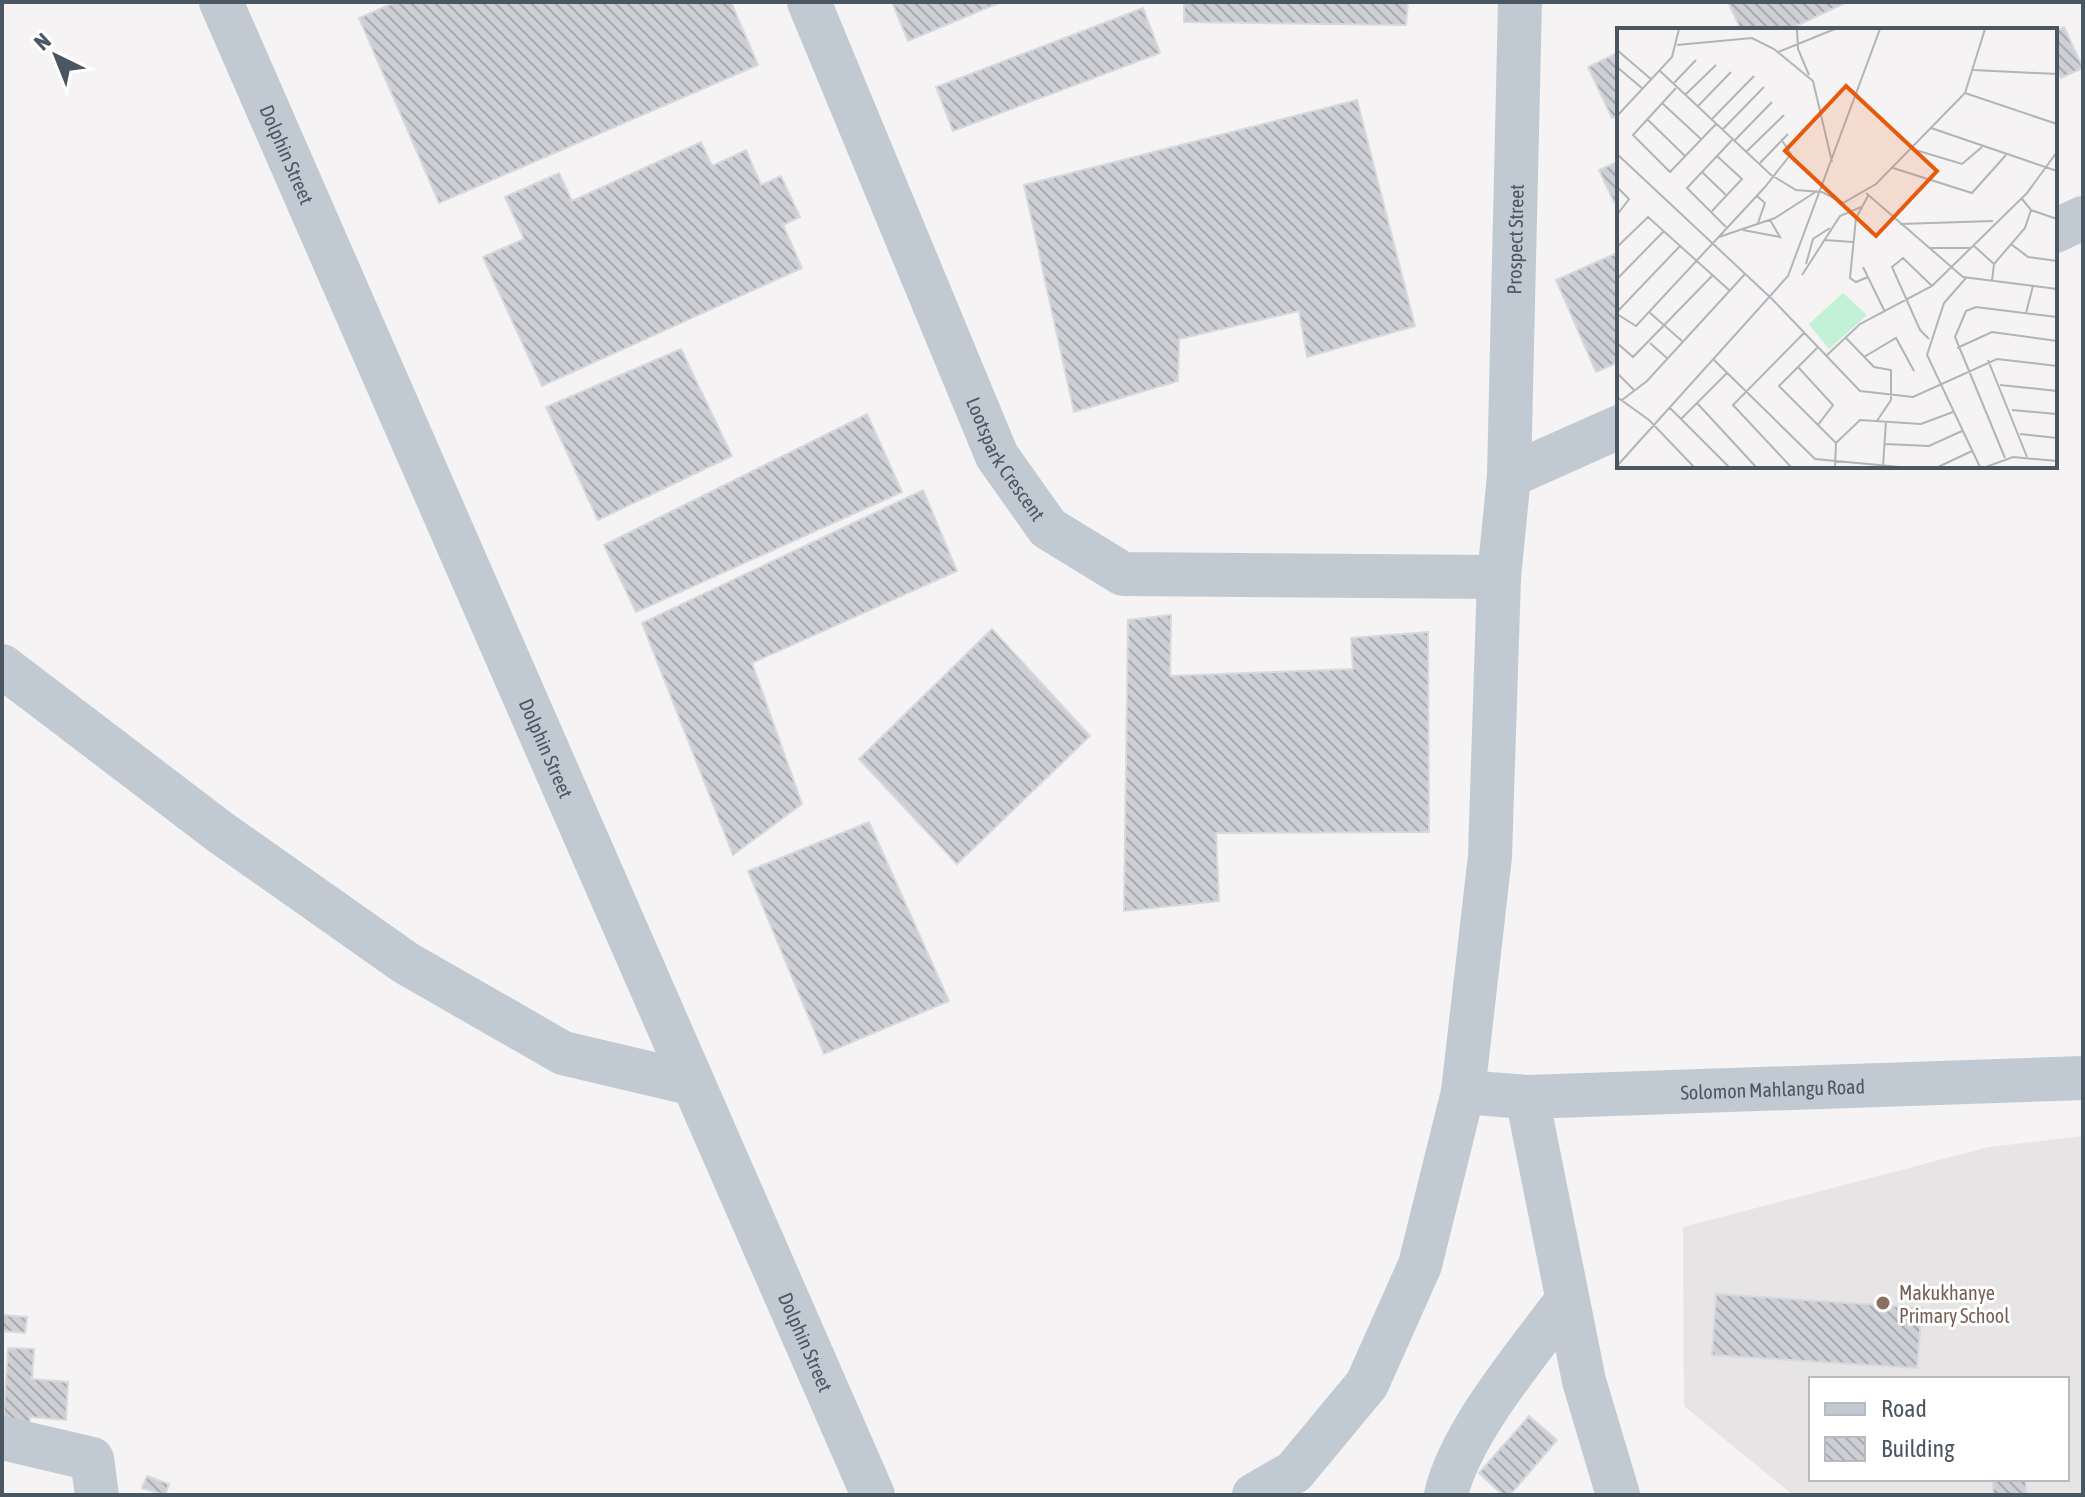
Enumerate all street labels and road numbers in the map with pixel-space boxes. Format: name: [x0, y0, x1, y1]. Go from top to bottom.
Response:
street label: Dolphin Street: [256, 101, 319, 208]
street label: Prospect Street: [1502, 184, 1527, 295]
street label: Lootspark Crescent: [962, 394, 1050, 525]
street label: Dolphin Street: [515, 695, 579, 801]
street label: Solomon Mahlangu Road: [1680, 1074, 1865, 1103]
street label: Dolphin Street: [774, 1289, 838, 1395]

